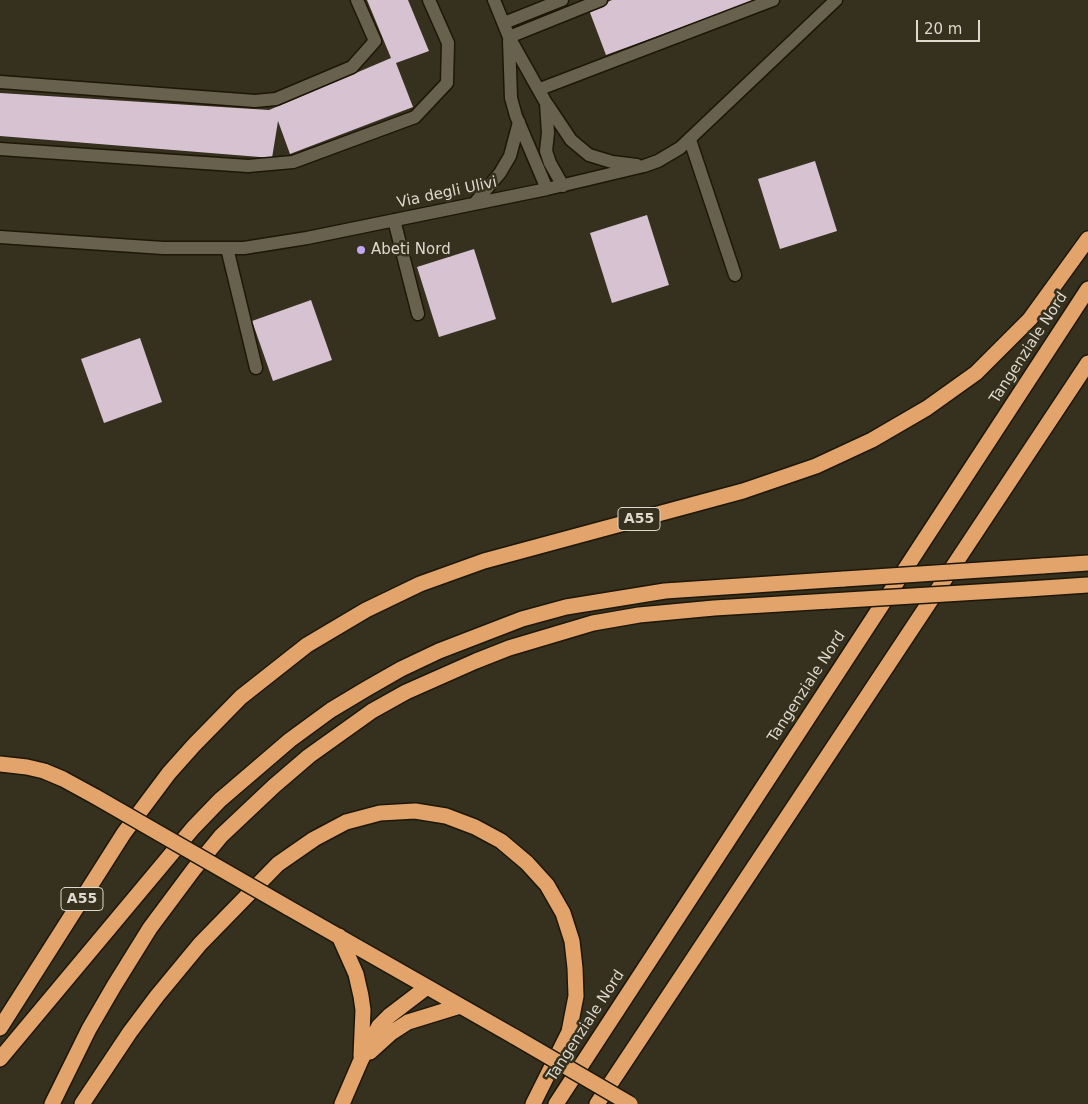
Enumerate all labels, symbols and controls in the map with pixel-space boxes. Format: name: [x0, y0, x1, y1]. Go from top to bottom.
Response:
scale bar: [918, 10, 982, 42]
text: 20 m: [924, 20, 962, 38]
street label: Via degli Ulivi: [395, 174, 499, 212]
place label: Abeti Nord: [371, 241, 451, 259]
marker: Abeti Nord: [355, 244, 367, 256]
street label: Tangenziale Nord: [986, 289, 1072, 407]
road number: A55: [618, 508, 660, 530]
street label: Tangenziale Nord: [764, 628, 850, 746]
road number: A55: [61, 888, 103, 911]
street label: Tangenziale Nord: [543, 967, 629, 1085]

